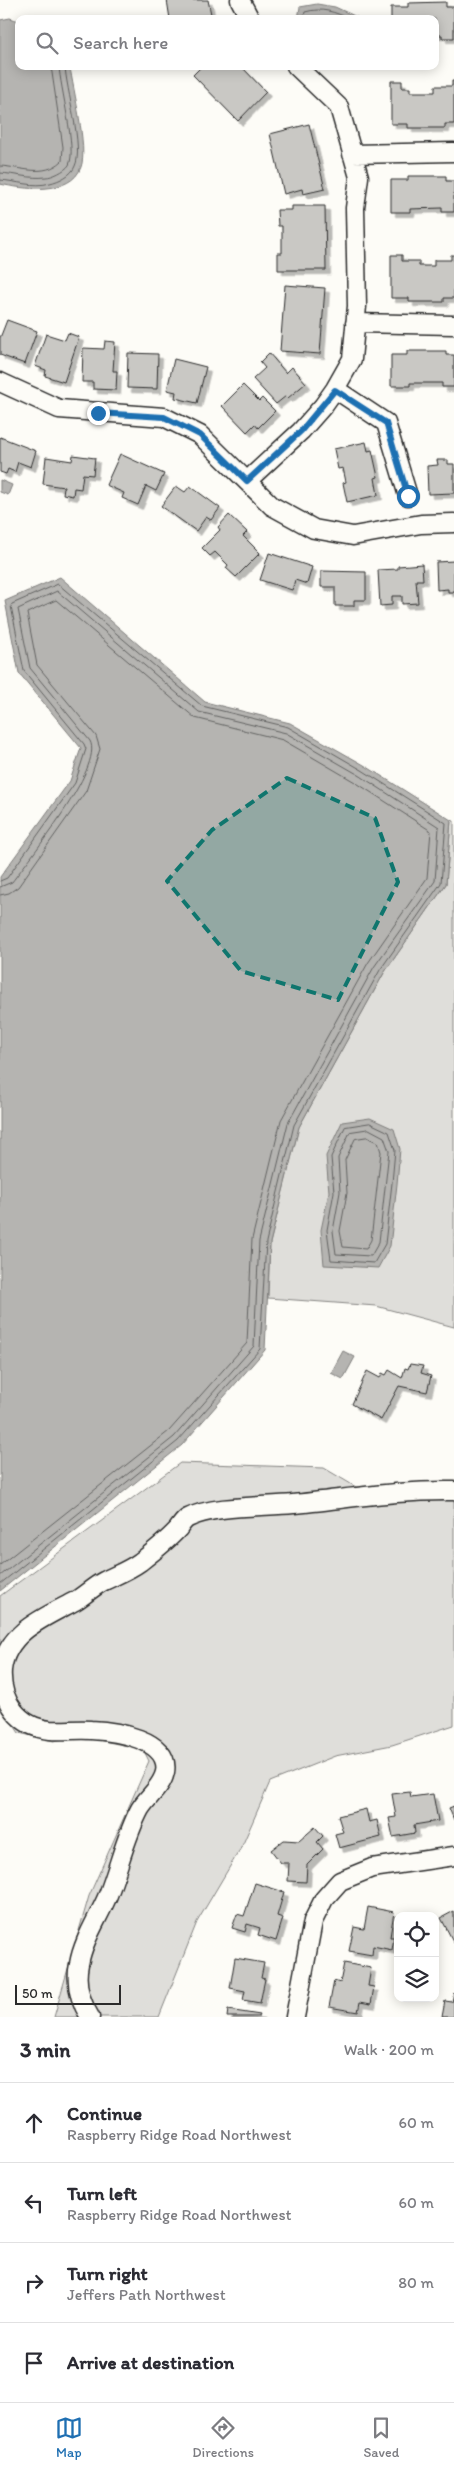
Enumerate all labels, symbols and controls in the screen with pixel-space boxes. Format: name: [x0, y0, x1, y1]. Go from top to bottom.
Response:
search box: [15, 15, 439, 70]
icon: search: [33, 29, 61, 57]
text: Search here: [73, 31, 168, 54]
route end: [87, 402, 110, 425]
route start: [397, 485, 420, 508]
map controls: [394, 1912, 439, 2002]
button: locate: [394, 1912, 439, 1957]
button: layers: [394, 1957, 439, 2002]
scale bar: [15, 1982, 121, 2005]
text: 50 m: [22, 1985, 53, 2002]
text: 3 min: [20, 2037, 70, 2062]
text: Walk · 200 m: [344, 2040, 434, 2059]
text: Continue: [67, 2102, 142, 2125]
icon: ahead: [20, 2109, 48, 2137]
text: 60 m: [399, 2113, 434, 2132]
text: Raspberry Ridge Road Northwest: [67, 2125, 292, 2144]
text: Turn left: [67, 2182, 137, 2205]
icon: left: [20, 2189, 48, 2217]
text: 60 m: [399, 2193, 434, 2212]
text: Raspberry Ridge Road Northwest: [67, 2205, 292, 2224]
text: Turn right: [67, 2262, 148, 2285]
icon: right: [20, 2269, 48, 2297]
text: 80 m: [398, 2273, 434, 2292]
text: Jeffers Path Northwest: [67, 2285, 226, 2304]
icon: arrive: [20, 2349, 48, 2377]
text: Arrive at destination: [67, 2351, 234, 2374]
tab: Map: [55, 2414, 83, 2461]
tab: Directions: [192, 2414, 254, 2461]
tab: Saved: [363, 2414, 399, 2461]

